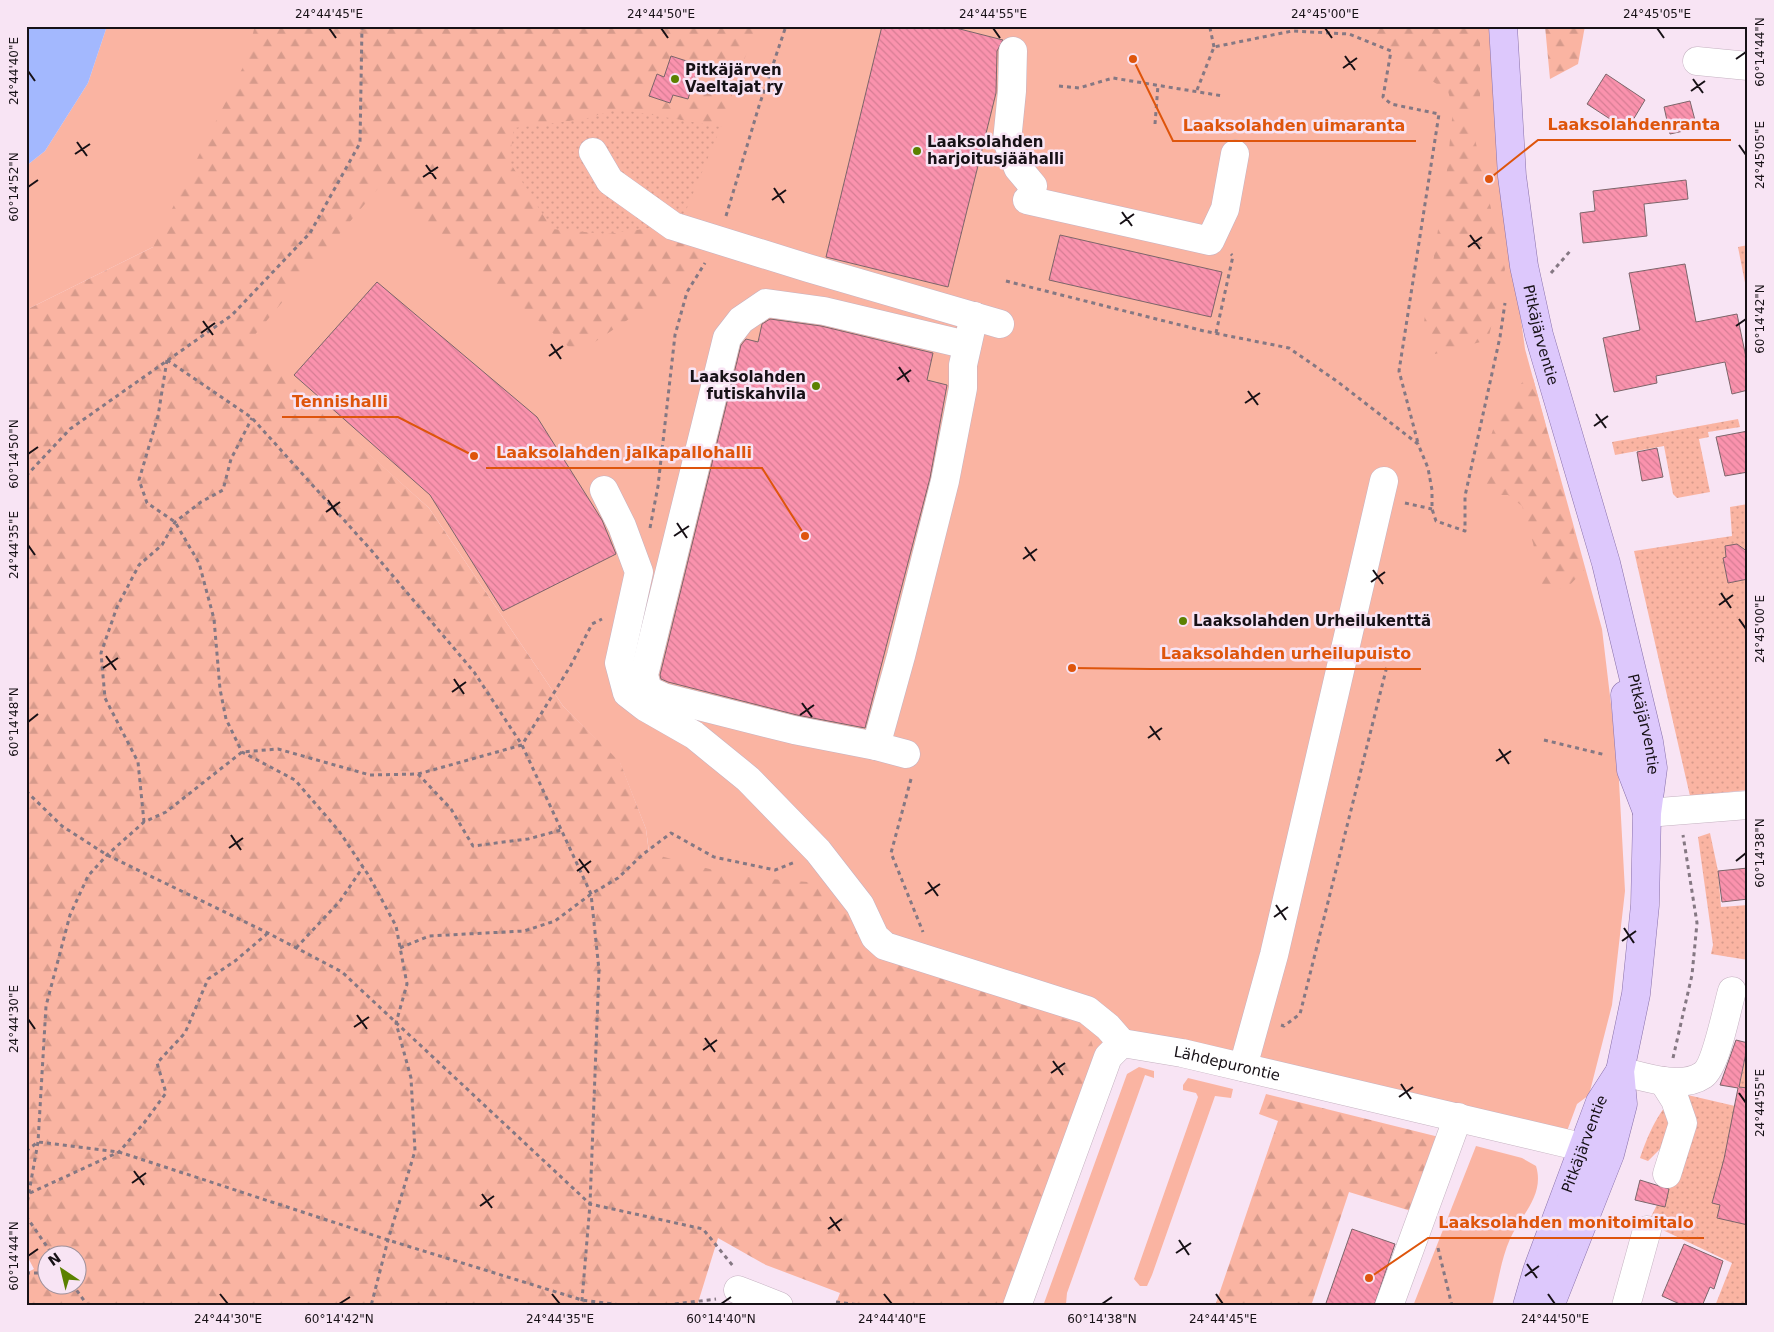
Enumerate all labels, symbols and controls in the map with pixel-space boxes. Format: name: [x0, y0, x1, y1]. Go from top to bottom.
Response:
text: 24°44'45"E: [295, 7, 363, 21]
text: 24°44'50"E: [627, 7, 695, 21]
text: 24°44'55"E: [959, 7, 1027, 21]
text: 24°45'00"E: [1291, 7, 1359, 21]
text: 24°45'05"E: [1623, 7, 1691, 21]
text: 60°14'44"N: [1753, 17, 1767, 87]
text: 24°44'40"E: [7, 37, 21, 105]
place label: Pitkäjärven Vaeltajat ry: [685, 61, 784, 96]
marker: Pitkäjärven Vaeltajat ry: [669, 73, 681, 85]
callout: Laaksolahdenranta: [1538, 109, 1731, 140]
callout: Laaksolahden uimaranta: [1173, 110, 1416, 141]
text: Laaksolahdenranta: [1548, 115, 1720, 134]
text: Laaksolahden uimaranta: [1183, 116, 1405, 135]
text: 24°45'05"E: [1753, 121, 1767, 189]
place label: Laaksolahden harjoitusjäähalli: [927, 133, 1064, 168]
marker: Laaksolahden harjoitusjäähalli: [911, 145, 923, 157]
text: 60°14'52"N: [7, 152, 21, 222]
street label: Pitkäjärventie: [1519, 283, 1562, 387]
text: 60°14'42"N: [1753, 284, 1767, 354]
place label: Laaksolahden futiskahvila: [689, 368, 806, 403]
marker: Laaksolahden futiskahvila: [810, 380, 822, 392]
callout: Tennishalli: [282, 386, 398, 417]
text: Tennishalli: [292, 392, 388, 411]
text: 60°14'50"N: [7, 419, 21, 489]
callout: Laaksolahden jalkapallohalli: [486, 437, 762, 468]
text: Laaksolahden jalkapallohalli: [496, 443, 752, 462]
text: 24°44'35"E: [7, 511, 21, 579]
text: 24°45'00"E: [1753, 595, 1767, 663]
place label: Laaksolahden Urheilukenttä: [1193, 612, 1431, 630]
marker: Laaksolahden Urheilukenttä: [1177, 615, 1189, 627]
callout: Laaksolahden urheilupuisto: [1151, 638, 1421, 669]
text: Laaksolahden urheilupuisto: [1161, 644, 1411, 663]
street label: Pitkäjärventie: [1624, 672, 1662, 776]
text: 60°14'48"N: [7, 687, 21, 757]
text: 60°14'38"N: [1753, 818, 1767, 888]
text: 24°44'30"E: [7, 985, 21, 1053]
street label: Lähdepurontie: [1173, 1043, 1282, 1085]
text: 24°44'55"E: [1753, 1069, 1767, 1137]
street label: Pitkäjärventie: [1558, 1091, 1611, 1195]
callout: Laaksolahden monitoimitalo: [1428, 1207, 1704, 1238]
text: Laaksolahden monitoimitalo: [1438, 1213, 1694, 1232]
text: 60°14'44"N: [7, 1221, 21, 1291]
north arrow: [38, 1244, 88, 1294]
text: N: [45, 1249, 64, 1269]
text: 24°44'30"E: [194, 1312, 262, 1326]
text: 60°14'42"N: [304, 1312, 374, 1326]
text: 24°44'35"E: [526, 1312, 594, 1326]
text: 60°14'40"N: [686, 1312, 756, 1326]
text: 24°44'40"E: [858, 1312, 926, 1326]
text: 60°14'38"N: [1067, 1312, 1137, 1326]
text: 24°44'45"E: [1189, 1312, 1257, 1326]
text: 24°44'50"E: [1521, 1312, 1589, 1326]

